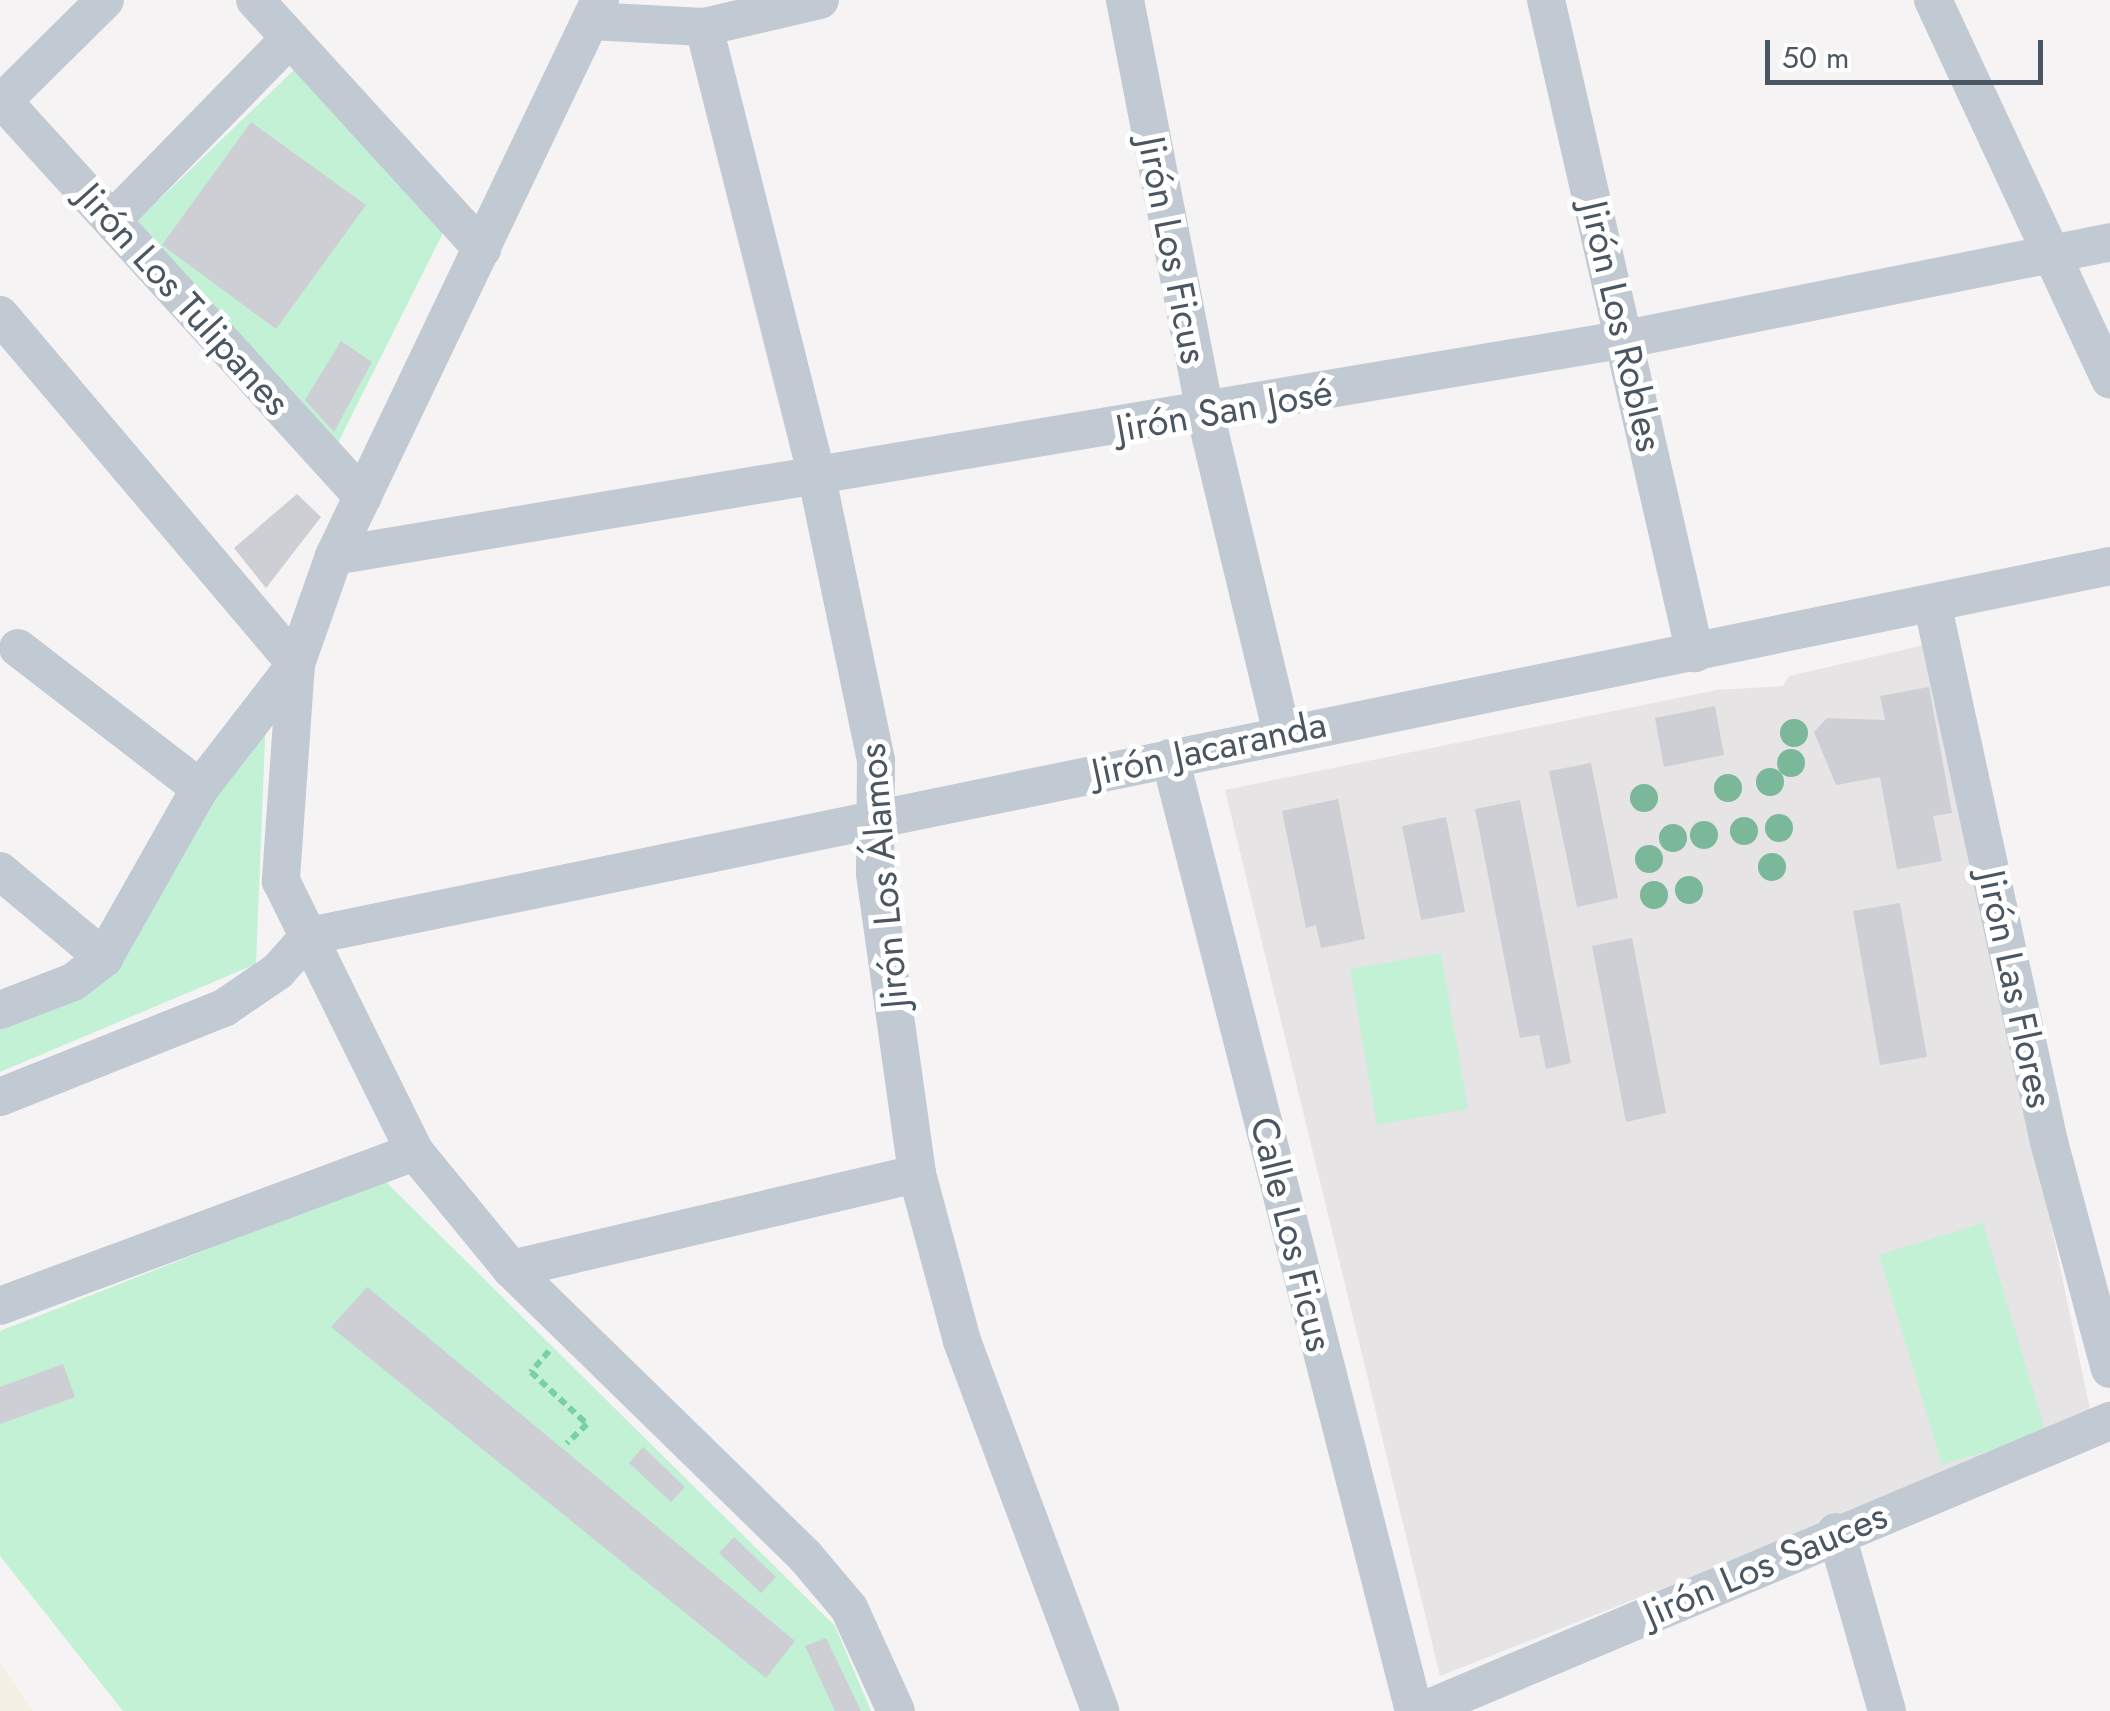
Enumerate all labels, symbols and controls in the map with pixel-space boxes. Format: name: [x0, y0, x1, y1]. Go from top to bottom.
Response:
scale bar: [1770, 20, 2048, 82]
text: 50 m: [1782, 36, 1849, 79]
street label: Jirón Los Ficus: [1129, 133, 1217, 367]
street label: Jirón Los Tulipanes: [68, 174, 300, 424]
street label: Jirón Los Robles: [1571, 196, 1673, 456]
street label: Jirón San José: [1112, 369, 1336, 451]
street label: Jirón Jacaranda: [1088, 701, 1330, 795]
street label: Jirón Los Álamos: [849, 742, 917, 1010]
street label: Jirón Las Flores: [1969, 866, 2063, 1112]
street label: Calle Los Ficus: [1241, 1112, 1343, 1356]
street label: Jirón Los Sauces: [1636, 1492, 1894, 1636]

